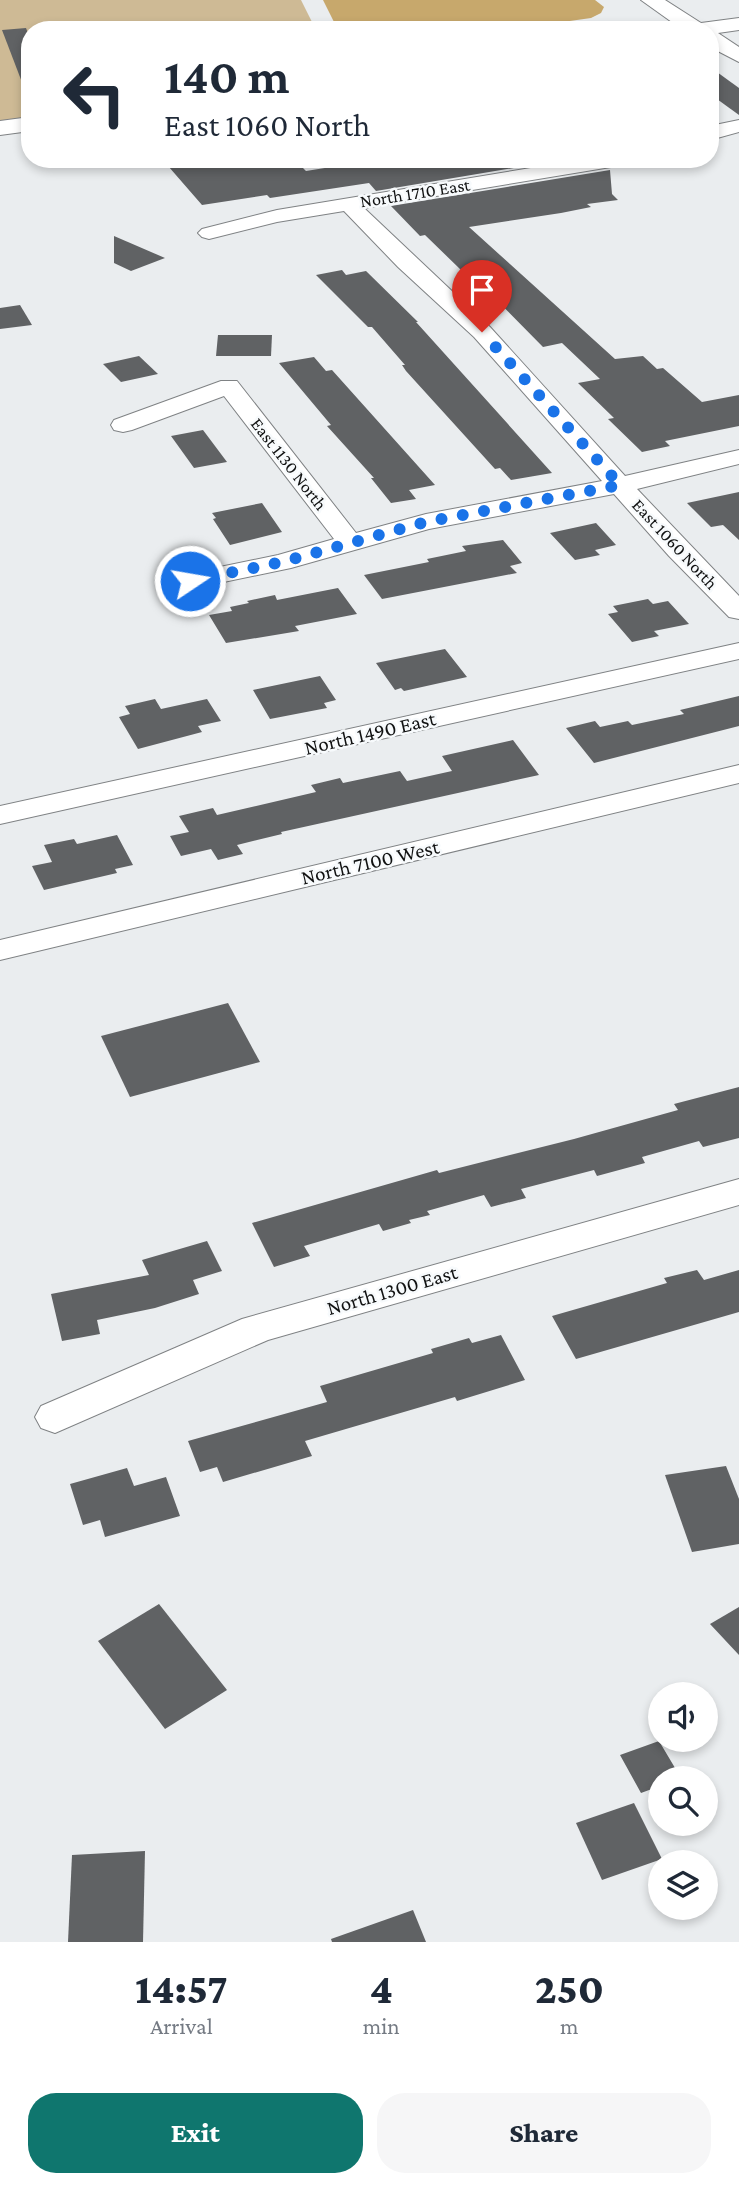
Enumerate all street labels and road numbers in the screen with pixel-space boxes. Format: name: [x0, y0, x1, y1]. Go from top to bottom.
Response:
street label: North 1710 East: [359, 174, 472, 212]
street label: East 1130 North: [247, 414, 331, 514]
street label: East 1060 North: [628, 495, 722, 593]
street label: North 1490 East: [302, 706, 439, 760]
street label: North 7100 West: [299, 834, 442, 890]
street label: North 1300 East: [324, 1260, 461, 1320]

